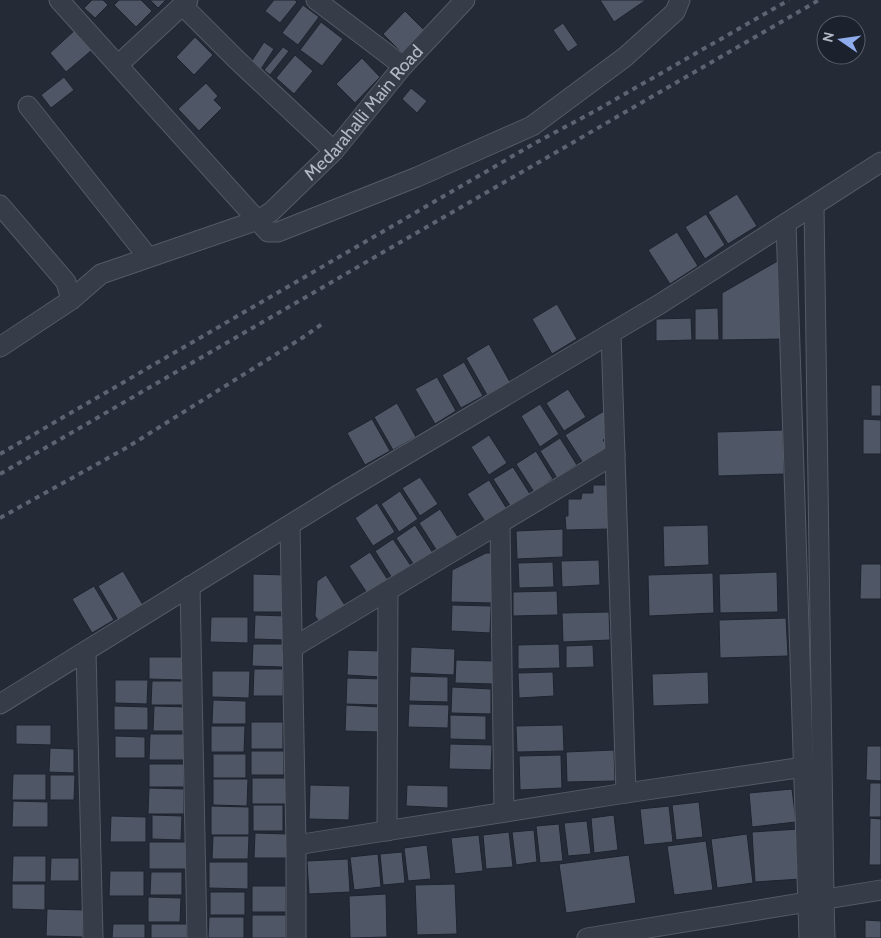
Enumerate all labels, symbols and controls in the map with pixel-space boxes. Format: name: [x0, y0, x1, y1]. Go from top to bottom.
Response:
north arrow: [816, 15, 866, 65]
text: N: [818, 30, 838, 44]
street label: Medarahalli Main Road: [299, 41, 428, 185]

